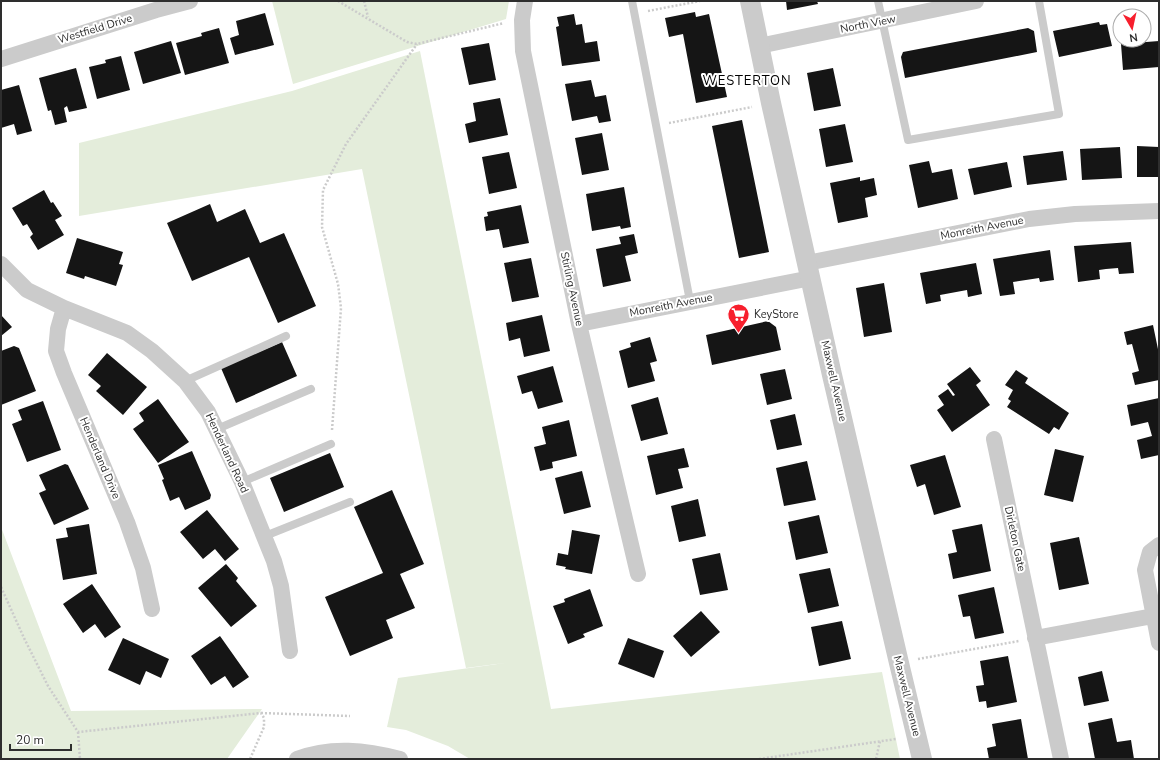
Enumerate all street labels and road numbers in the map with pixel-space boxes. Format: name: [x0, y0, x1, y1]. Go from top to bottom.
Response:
street label: Westfield Drive: [56, 11, 134, 47]
street label: North View: [839, 11, 897, 37]
street label: Monreith Avenue: [939, 213, 1025, 243]
street label: Stirling Avenue: [557, 250, 587, 328]
street label: Monreith Avenue: [628, 290, 714, 320]
street label: Maxwell Avenue: [817, 339, 851, 423]
street label: Henderland Road: [202, 410, 252, 496]
street label: Henderland Drive: [76, 415, 124, 501]
street label: Dirleton Gate: [1001, 505, 1029, 573]
street label: Maxwell Avenue: [890, 654, 924, 738]

